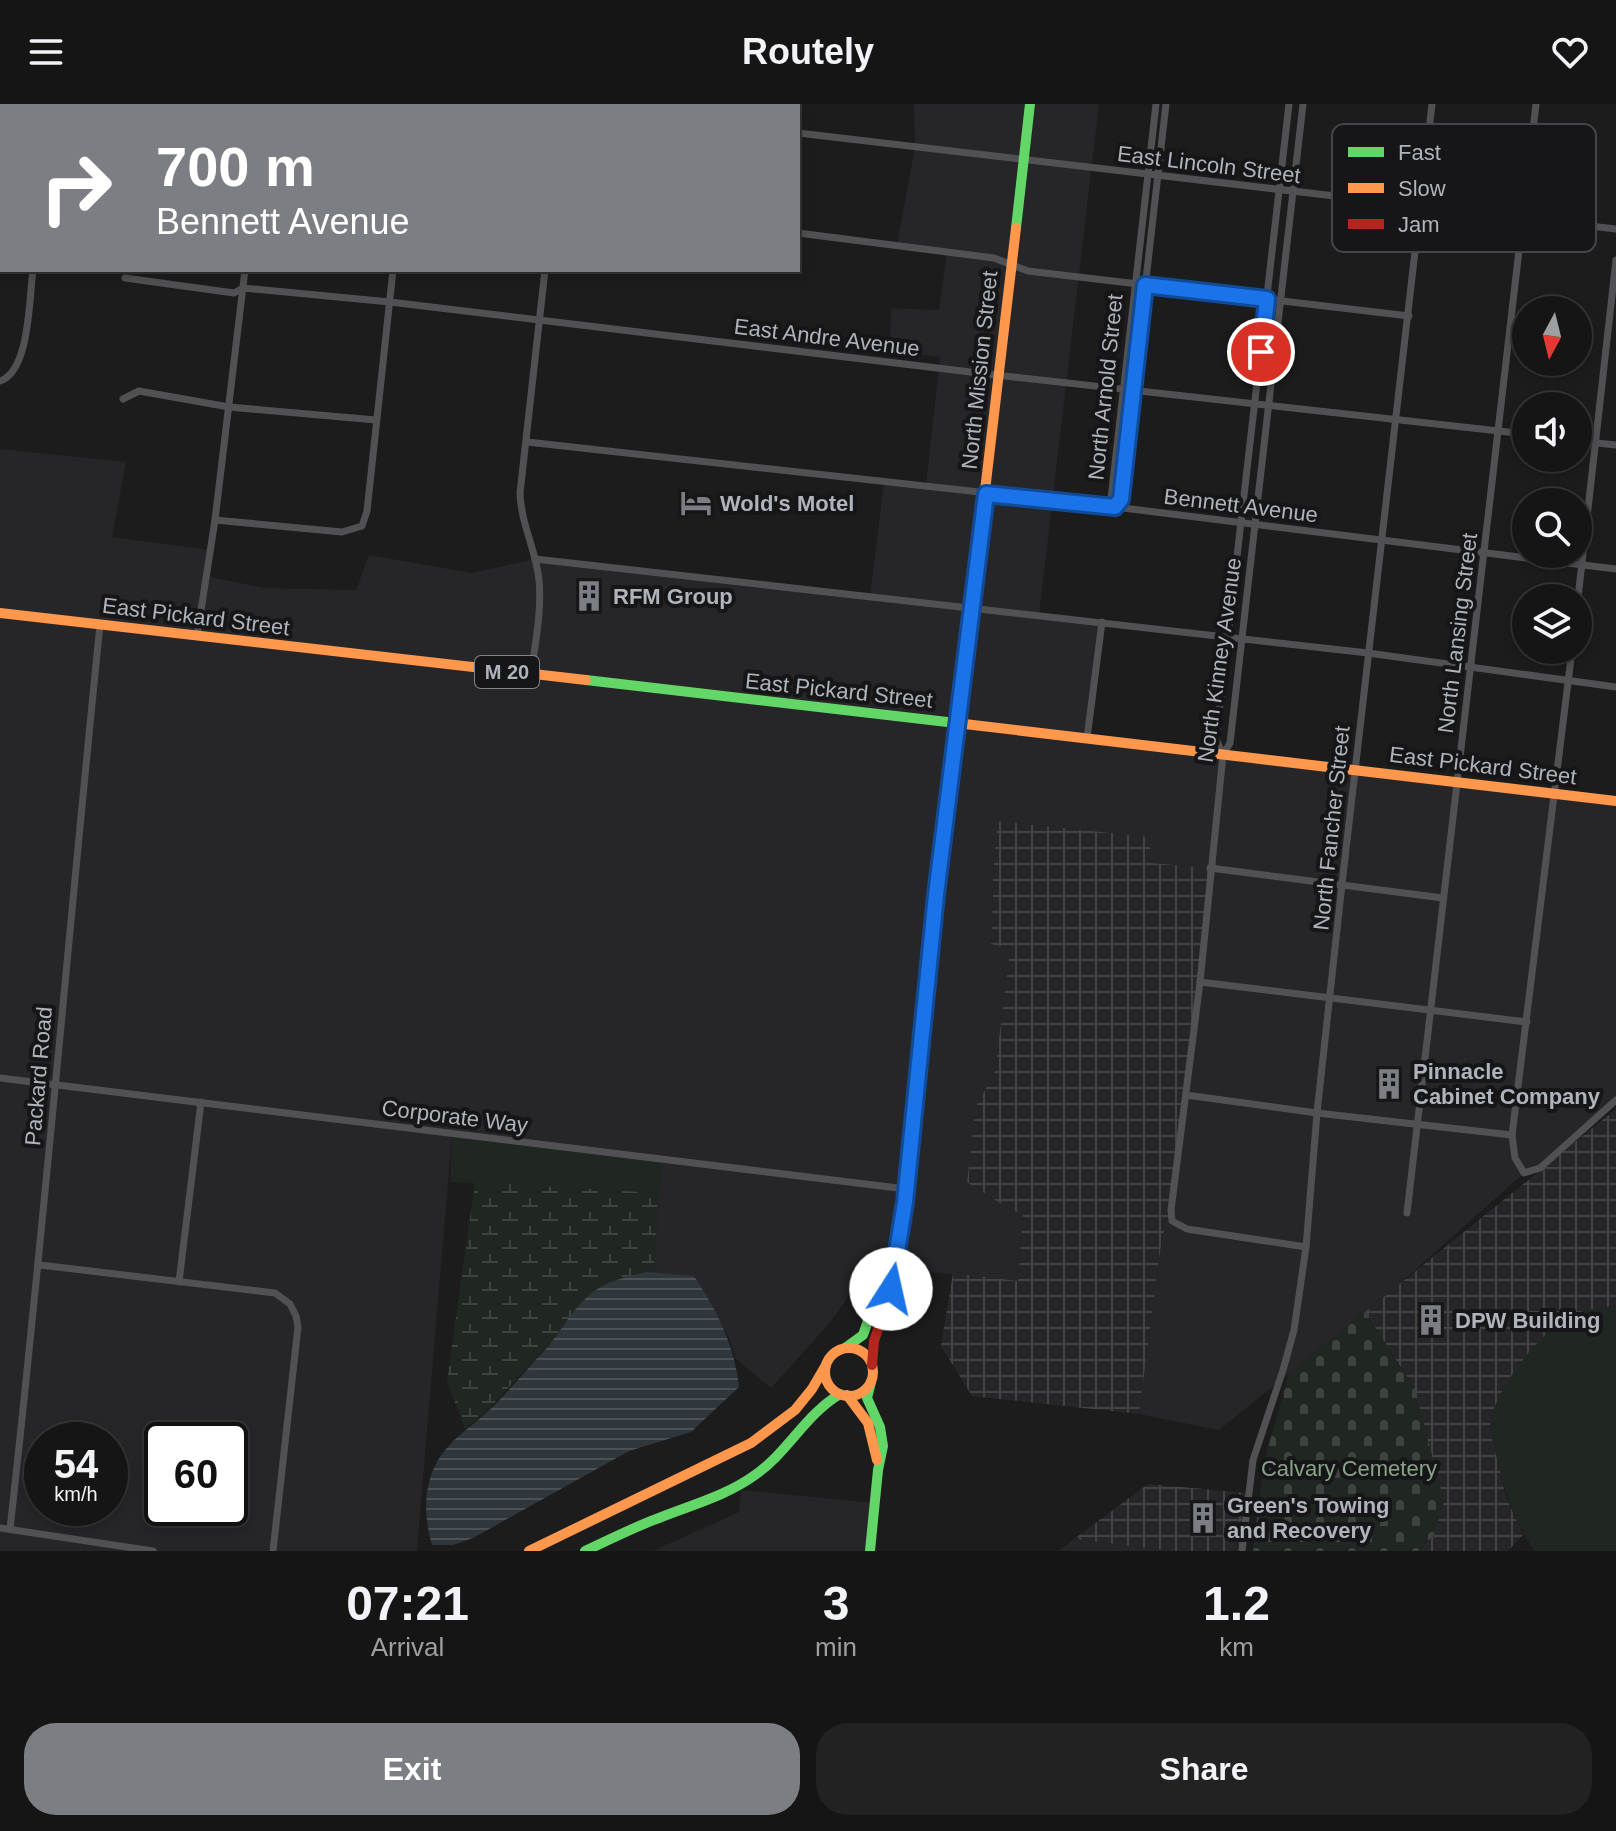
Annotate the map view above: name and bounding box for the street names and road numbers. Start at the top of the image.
street label: East Lincoln Street [1116,141,1302,188]
street label: North Mission Street [957,270,1002,470]
street label: North Arnold Street [1083,293,1128,481]
street label: East Andre Avenue [733,314,921,361]
street label: Bennett Avenue [1163,484,1319,527]
street label: North Lansing Street [1433,531,1482,735]
street label: North Kinney Avenue [1193,556,1246,764]
street label: East Pickard Street [101,593,291,640]
road number: M 20 [475,656,539,688]
street label: East Pickard Street [744,668,934,713]
street label: North Fancher Street [1308,725,1355,932]
street label: East Pickard Street [1388,742,1578,789]
street label: Packard Road [20,1006,57,1147]
street label: Corporate Way [380,1095,529,1138]

